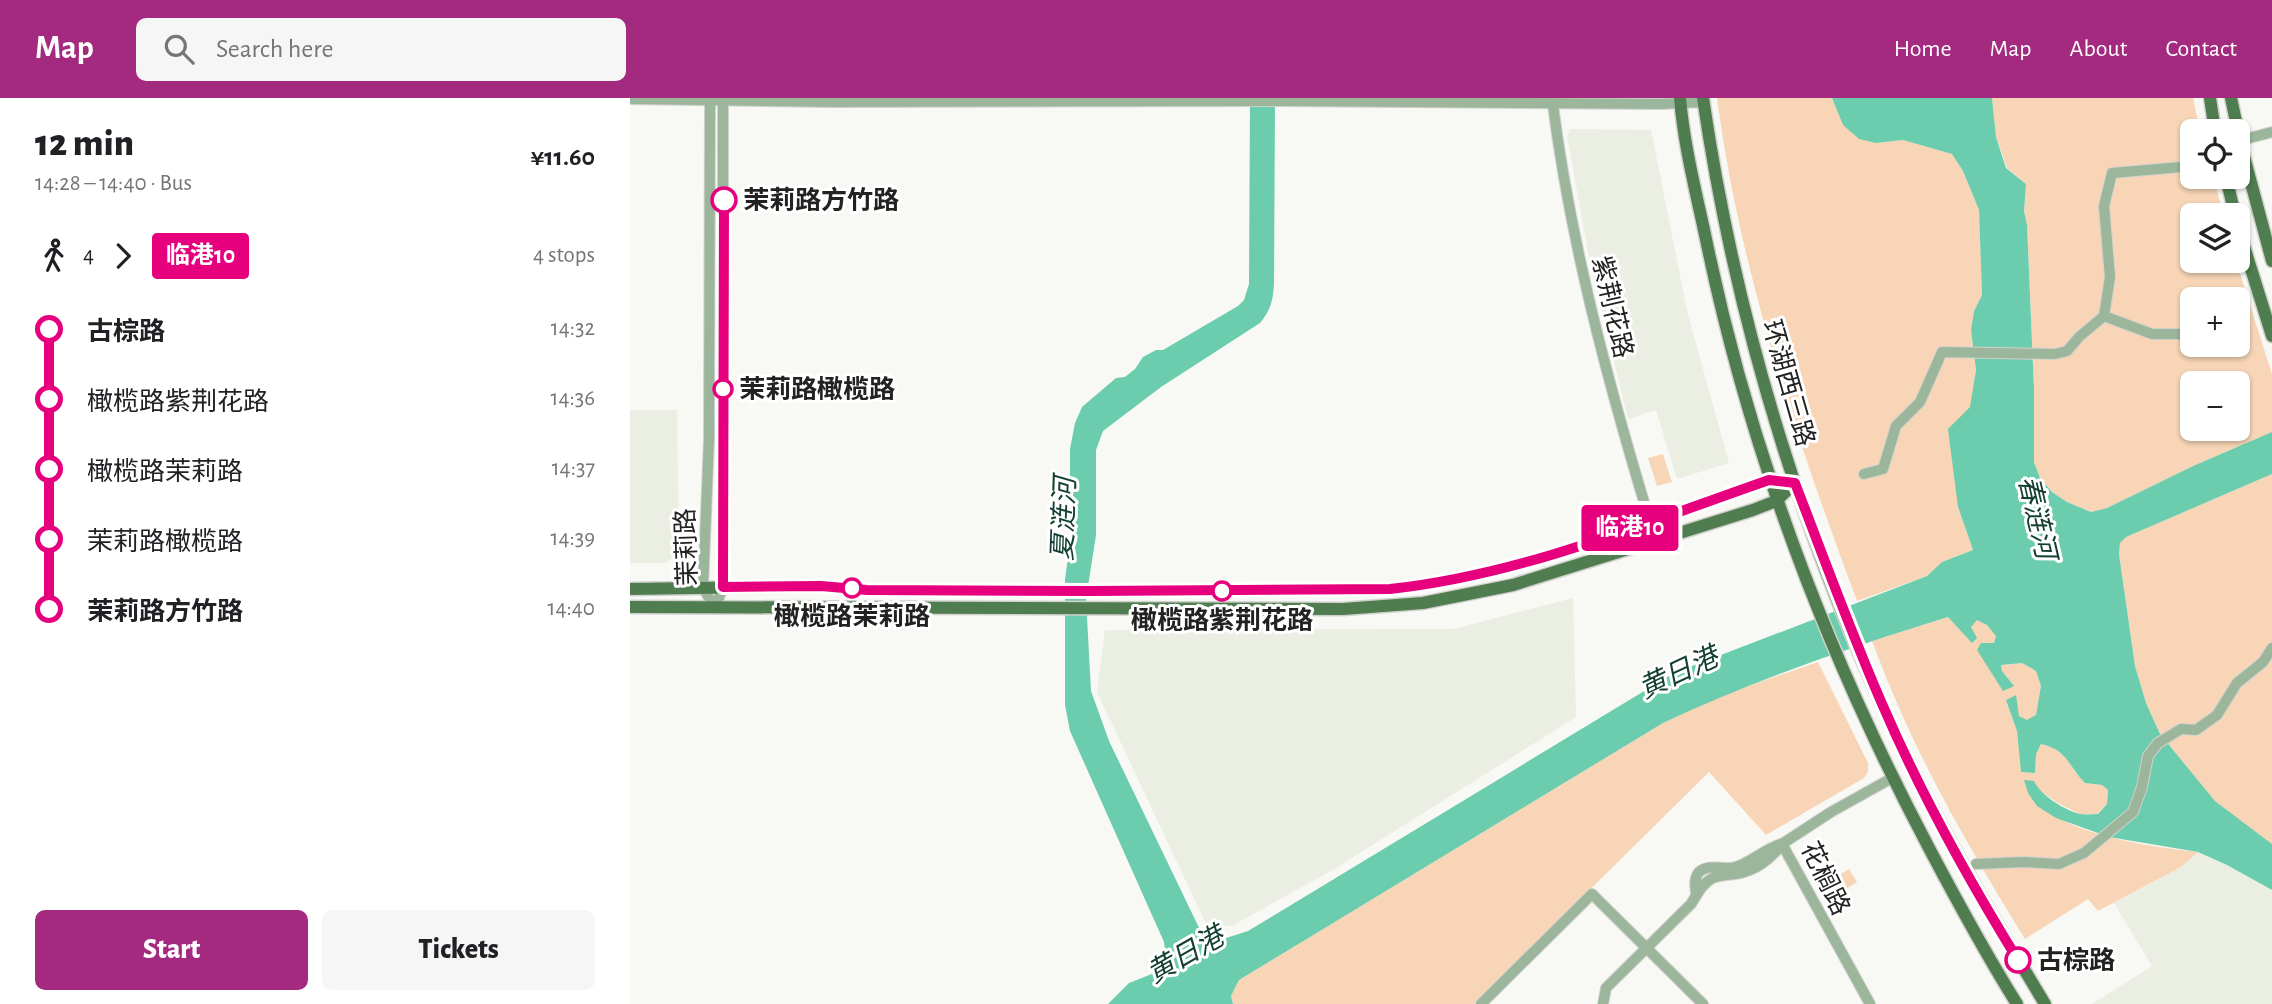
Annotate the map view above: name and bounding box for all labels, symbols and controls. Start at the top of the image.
search box [136,18,626,81]
icon: search [160,30,198,68]
text: Map [35,32,94,65]
text: Search here [216,36,334,62]
text: Home [1894,37,1952,61]
text: Map [1990,37,2032,61]
text: About [2070,37,2127,61]
text: Contact [2165,37,2237,61]
map controls [2180,119,2250,441]
button: locate [2180,119,2250,189]
text: 12 min [35,125,134,163]
text: ¥11.60 [531,144,595,170]
text: 14:28 – 14:40 · Bus [35,172,192,195]
place label: 茉莉路方竹路 [743,186,899,214]
marker: 茉莉路方竹路 [711,187,737,213]
button: layers [2180,203,2250,273]
icon: walk [35,237,73,275]
icon: forward [104,237,142,275]
text: 4 [83,244,94,267]
text: 临港10 [166,244,235,268]
text: 4 stops [533,244,595,267]
street label: 紫荆花路 [1588,253,1637,361]
button: + [2180,287,2250,357]
text: 14:32 [551,317,595,340]
street label: 环湖西三路 [1758,317,1819,449]
text: 古棕路 [87,319,165,345]
button: − [2180,371,2250,441]
place label: 茉莉路橄榄路 [739,375,895,403]
marker: 茉莉路橄榄路 [713,379,733,399]
text: 14:36 [550,387,595,410]
text: 橄榄路紫荆花路 [87,389,269,415]
text: 14:37 [552,457,595,480]
text: 橄榄路茉莉路 [87,459,243,485]
water label: 夏涟河 [1048,472,1081,562]
water label: 春涟河 [2013,473,2062,566]
line badge: 临港10 [1581,505,1679,551]
street label: 茉莉路 [671,508,701,586]
text: 临港10 [1595,516,1665,540]
text: 14:39 [550,527,595,550]
text: 茉莉路橄榄路 [87,529,243,555]
marker: 橄榄路茉莉路 [842,578,862,598]
marker: 橄榄路紫荆花路 [1212,581,1232,601]
text: 14:40 [548,597,595,620]
text: 茉莉路方竹路 [87,599,243,625]
place label: 橄榄路茉莉路 [774,602,930,630]
place label: 橄榄路紫荆花路 [1131,606,1313,634]
water label: 黄日港 [1634,640,1726,704]
street label: 花榈路 [1796,837,1855,919]
button: Start [35,910,308,990]
button: Tickets [322,910,595,990]
water label: 黄日港 [1142,919,1233,989]
place label: 古棕路 [2037,946,2115,974]
marker: 古棕路 [2005,947,2031,973]

